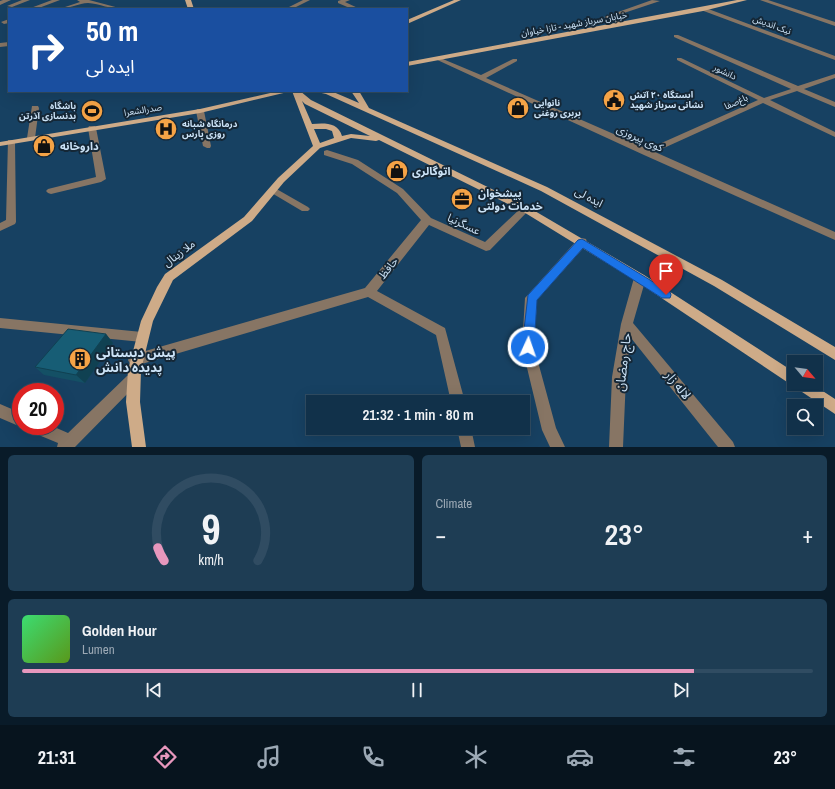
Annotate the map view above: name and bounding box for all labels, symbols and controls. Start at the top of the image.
street label: خیابان سرباز شهید - تازا خیاوان [520,9,628,39]
text: 50 m [86,12,138,50]
street label: نیک اندیش [751,13,793,38]
icon: right [20,24,72,76]
text: ایده لى [86,54,135,79]
street label: دانشور [711,61,738,83]
public building icon: ایستگاه ۲۰ آتش نشانی سرباز شهید [601,87,627,113]
place label: ایستگاه ۲۰ آتش نشانی سرباز شهید [630,89,703,111]
street label: باغ‌صفا [722,91,750,113]
shop icon: نانوایی بربری روغنی [505,95,531,121]
place label: نانوایی بربری روغنی [534,97,581,119]
sports icon: باشگاه بدنسازی آذرتن [79,98,105,124]
place label: باشگاه بدنسازی آذرتن [19,100,76,122]
street label: صدرالشعرا [123,101,163,119]
hospital icon: درمانگاه شبانه روزی پارس [153,116,179,142]
place label: درمانگاه شبانه روزی پارس [182,118,238,141]
street label: کوی پیروزی [614,122,666,156]
shop icon: داروخانه [31,133,57,159]
place label: داروخانه [60,139,99,153]
shop icon: اتوگالری [384,158,410,184]
place label: اتوگالری [412,164,450,178]
street label: ایده لى [573,184,605,210]
office icon: پیشخوان خدمات دولتی [449,186,475,212]
place label: پیشخوان خدمات دولتی [478,186,543,213]
street label: عسگرنیا [445,210,483,238]
street label: ملا زینال [160,236,198,270]
street label: حافظ [375,254,401,282]
pin [649,254,683,295]
icon: arrive [655,260,677,282]
position arrow [507,326,549,368]
street label: حاج رمضان [611,331,637,392]
place label: پیش دبستانی پدیده دانش [96,344,176,376]
building icon: پیش دبستانی پدیده دانش [67,346,93,372]
north arrow [787,355,823,391]
map controls [787,355,823,435]
street label: لاله زار [661,366,695,403]
speed limit sign: 20 [12,383,64,435]
button: search [787,399,823,435]
text: 21:32 · 1 min · 80 m [362,404,474,425]
text: Climate [436,495,472,512]
text: 9 [201,501,220,557]
text: 23° [605,514,644,554]
text: − [436,520,446,550]
text: + [802,520,813,550]
text: km/h [198,550,223,569]
text: Golden Hour [82,620,157,641]
text: Lumen [82,641,115,658]
icon: previous [143,679,165,701]
icon: pause [406,679,428,701]
icon: next [670,679,692,701]
icon: directions [151,743,179,771]
icon: music [255,743,283,771]
icon: phone [359,743,387,771]
icon: climate [462,743,490,771]
icon: car [566,743,594,771]
icon: filters [670,743,698,771]
text: 21:31 [38,745,76,770]
text: 23° [774,745,797,770]

